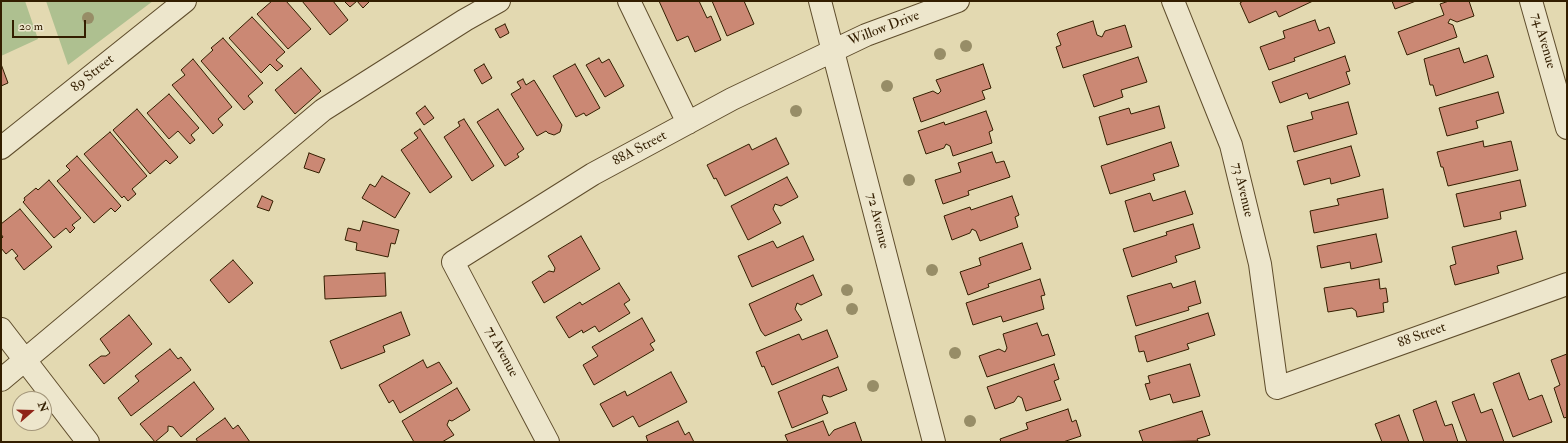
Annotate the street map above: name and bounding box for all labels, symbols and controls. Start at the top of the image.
street label: Willow Drive [846,8,922,50]
street label: 74 Avenue [1527,11,1559,71]
scale bar [14,12,88,38]
text: 20 m [19,19,43,34]
street label: 89 Street [68,52,118,96]
street label: 88A Street [610,128,670,170]
street label: 73 Avenue [1228,161,1256,219]
street label: 72 Avenue [862,191,892,251]
street label: 88 Street [1396,320,1448,352]
street label: 71 Avenue [481,324,521,380]
north arrow [12,391,52,431]
text: N [35,400,51,414]

